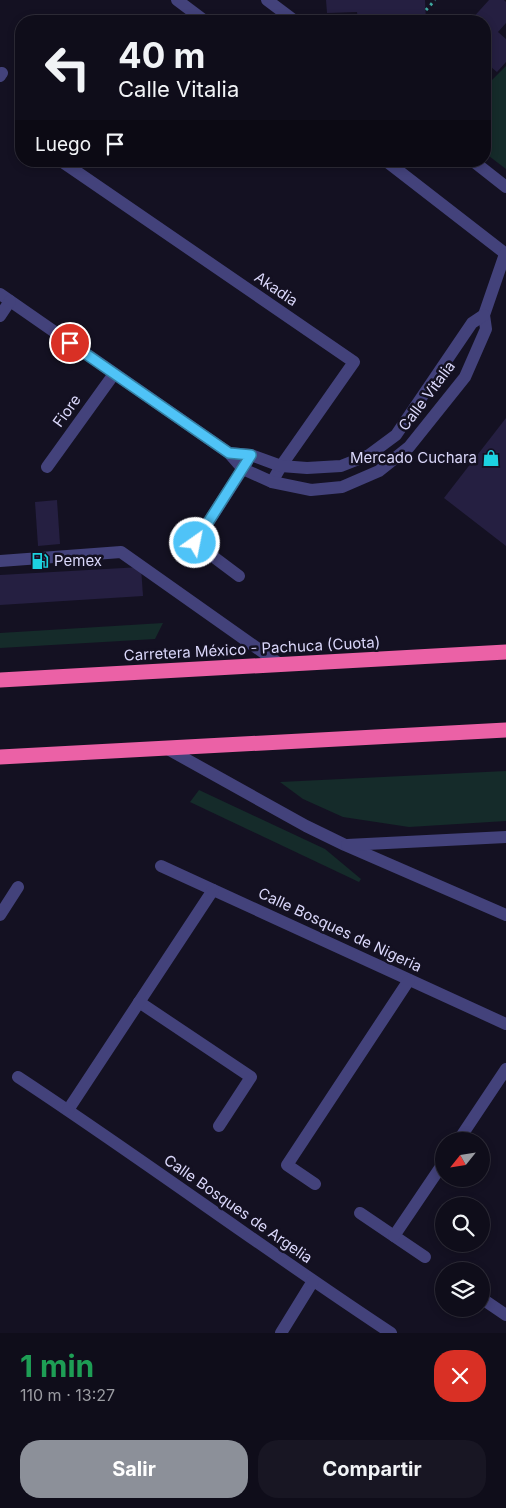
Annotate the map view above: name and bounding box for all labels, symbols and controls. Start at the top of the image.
text: 40 m [118,34,206,76]
icon: left [35,35,100,100]
text: Calle Vitalia [118,76,239,102]
icon: arrive [101,130,129,158]
text: Luego [35,133,91,156]
street label: Akadia [251,267,302,310]
pin [49,322,91,364]
icon: arrive [56,329,84,357]
street label: Calle Vitalia [394,357,459,434]
street label: Fiore [48,391,85,431]
place label: Mercado Cuchara [350,448,477,467]
shop icon: Mercado Cuchara [481,448,501,468]
position arrow [168,516,220,568]
fuel station icon: Pemex [30,551,50,571]
place label: Pemex [54,551,102,570]
street label: Carretera México - Pachuca (Cuota) [123,632,381,665]
street label: Calle Bosques de Nigeria [255,883,425,976]
north arrow [435,1132,490,1188]
map controls [435,1132,490,1317]
street label: Calle Bosques de Argelia [160,1150,316,1267]
button: search [435,1197,490,1252]
button: layers [435,1262,490,1317]
text: 1 min [20,1348,94,1384]
button: close [434,1350,486,1402]
text: 110 m · 13:27 [20,1385,115,1405]
button: Salir [20,1440,248,1498]
button: Compartir [258,1440,486,1498]

